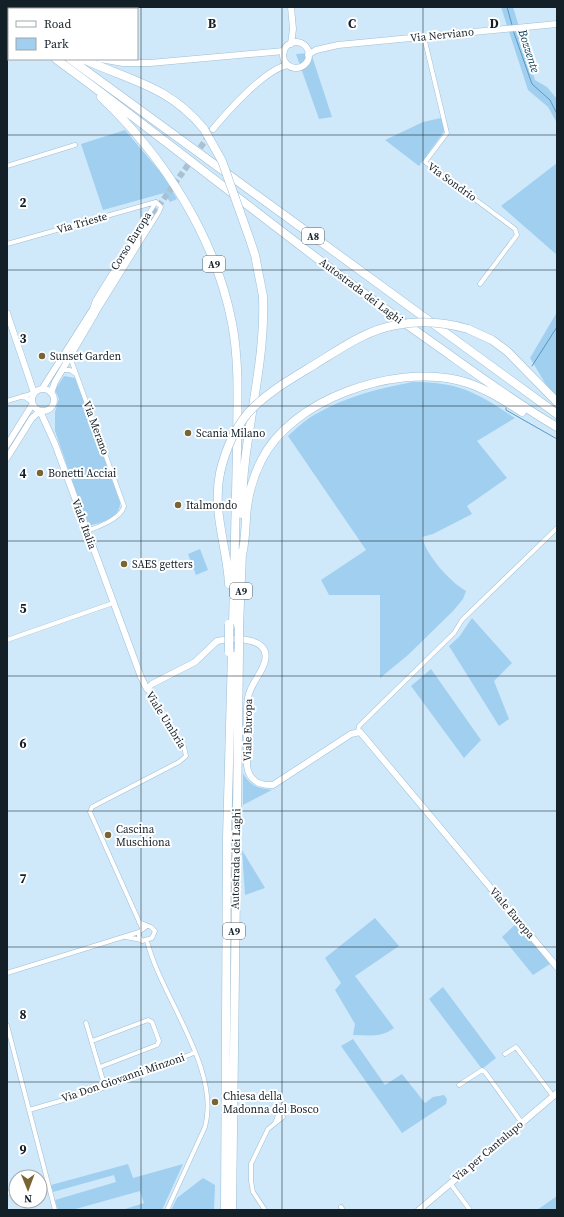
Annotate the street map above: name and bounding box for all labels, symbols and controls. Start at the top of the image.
legend [8,8,138,60]
text: B [208,15,217,32]
text: C [348,15,356,32]
text: D [489,15,499,32]
text: Road [44,16,71,32]
street label: Via Nerviano [409,24,475,46]
water label: Bozzente [514,26,544,75]
text: Park [44,36,69,52]
street label: Via Sondrio [425,159,479,205]
text: 2 [19,194,27,211]
street label: Via Trieste [55,209,109,237]
street label: Corso Europa [107,209,155,273]
road number: A8 [302,228,324,244]
street label: Autostrada dei Laghi [316,255,406,327]
road number: A9 [203,256,225,272]
text: 3 [19,330,27,347]
place label: Sunset Garden [50,349,122,364]
marker: Sunset Garden [37,351,47,361]
street label: Via Merano [79,399,113,457]
place label: Scania Milano [196,426,265,441]
marker: Scania Milano [183,428,193,438]
text: 4 [19,465,27,482]
place label: Bonetti Acciai [48,466,116,481]
marker: Bonetti Acciai [35,468,45,478]
street label: Viale Italia [68,497,100,552]
place label: Italmondo [186,498,237,513]
marker: Italmondo [173,500,183,510]
place label: SAES getters [132,557,193,572]
marker: SAES getters [119,559,129,569]
road number: A9 [230,583,252,599]
text: 5 [19,600,27,617]
street label: Viale Umbria [142,689,190,752]
street label: Viale Europa [240,698,256,762]
text: 6 [19,735,27,752]
street label: Autostrada dei Laghi [228,808,244,910]
place label: Cascina Muschiona [116,822,171,850]
marker: Cascina Muschiona [103,830,113,840]
text: 7 [19,870,27,887]
street label: Viale Europa [486,884,538,942]
road number: A9 [223,923,245,939]
text: 8 [19,1006,27,1023]
street label: Via Don Giovanni Minzoni [59,1050,187,1106]
place label: Chiesa della Madonna del Bosco [223,1089,319,1117]
marker: Chiesa della Madonna del Bosco [210,1097,220,1107]
street label: Via per Cantalupo [449,1117,527,1185]
text: 9 [19,1141,27,1158]
north arrow [8,1169,48,1209]
text: N [24,1191,32,1206]

